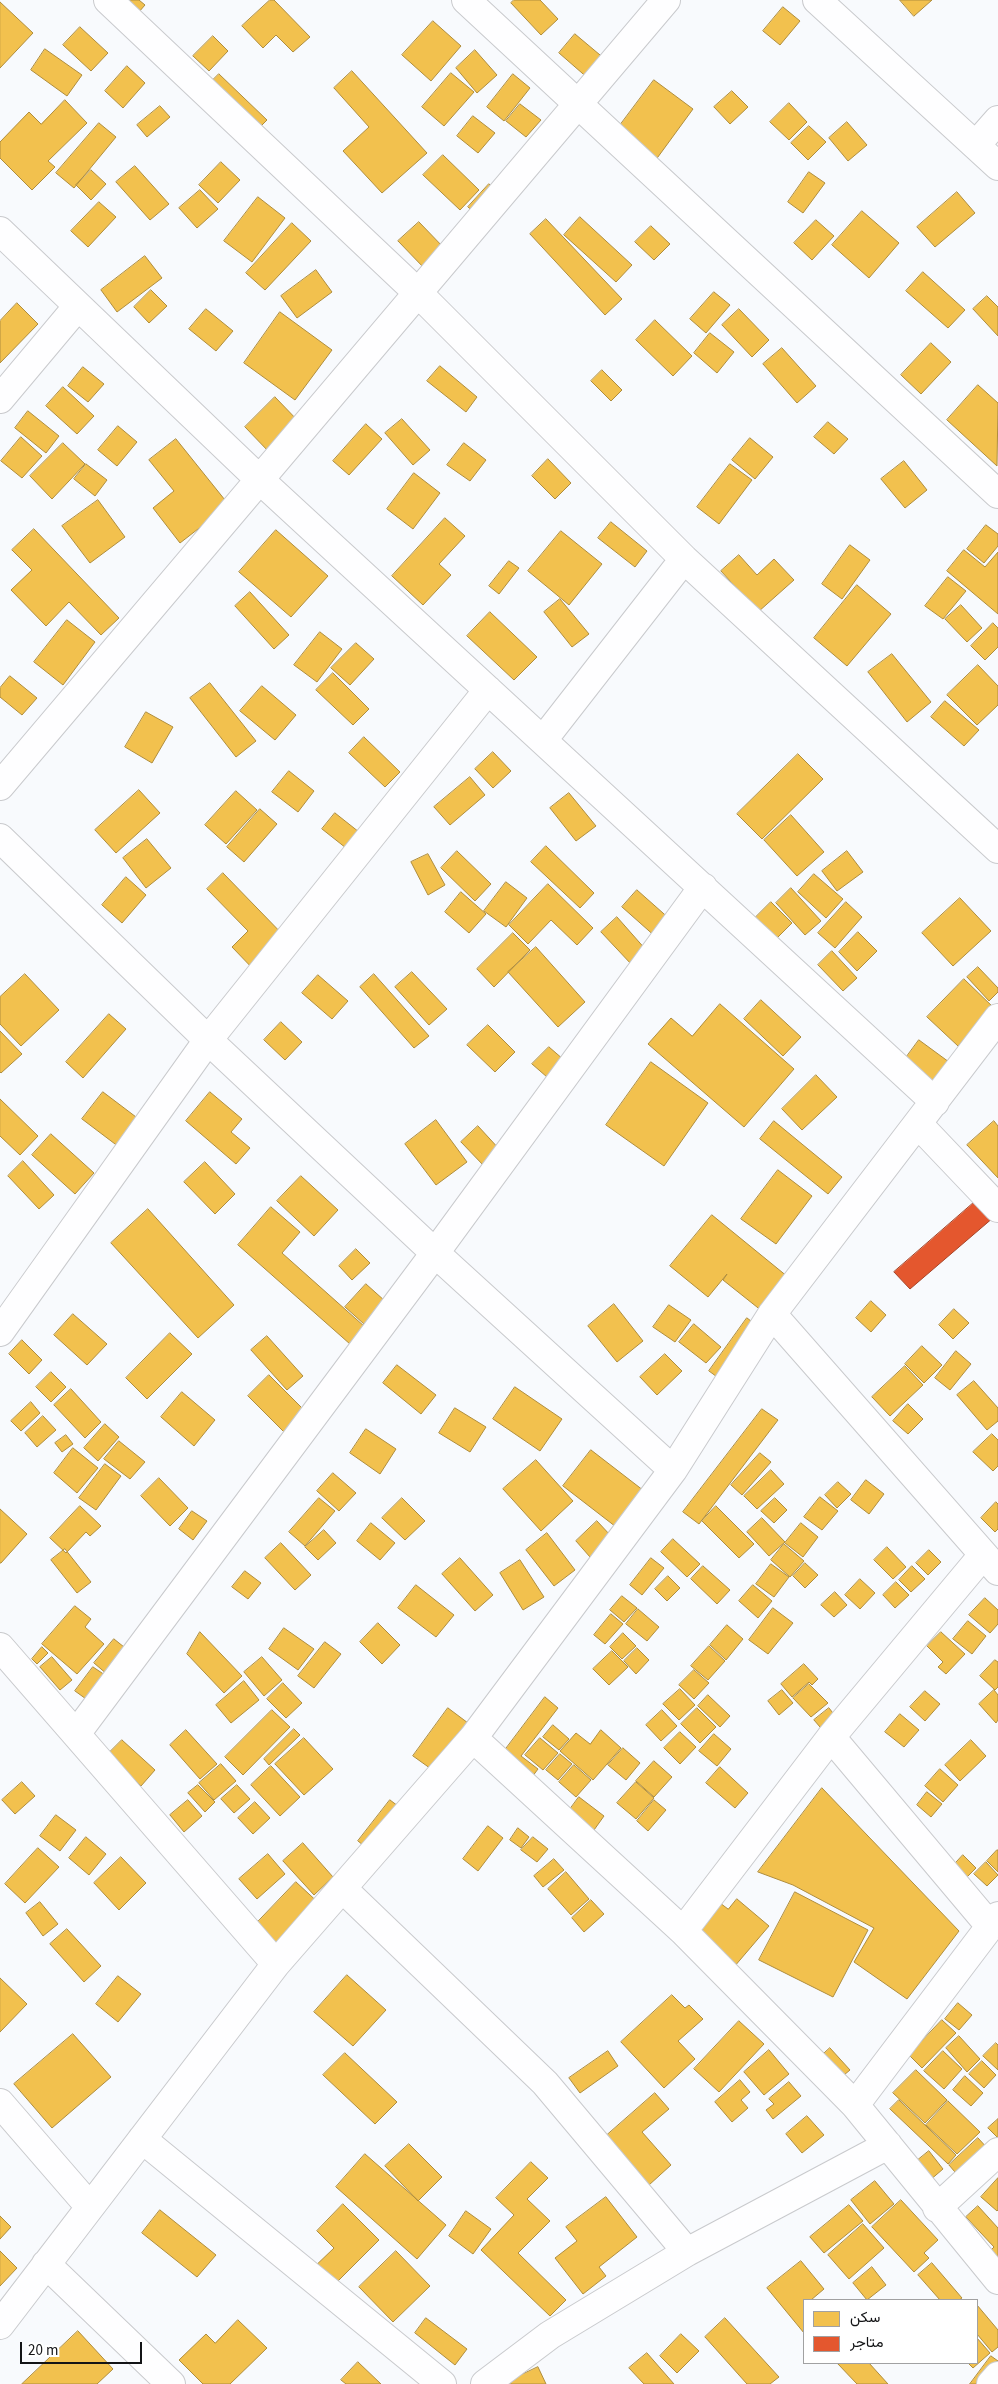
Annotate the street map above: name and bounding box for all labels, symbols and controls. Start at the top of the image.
legend [803,2299,978,2364]
text: سكن [850,2307,880,2328]
scale bar [22,2332,145,2364]
text: متاجر [850,2332,884,2353]
text: 20 m [28,2340,58,2361]

